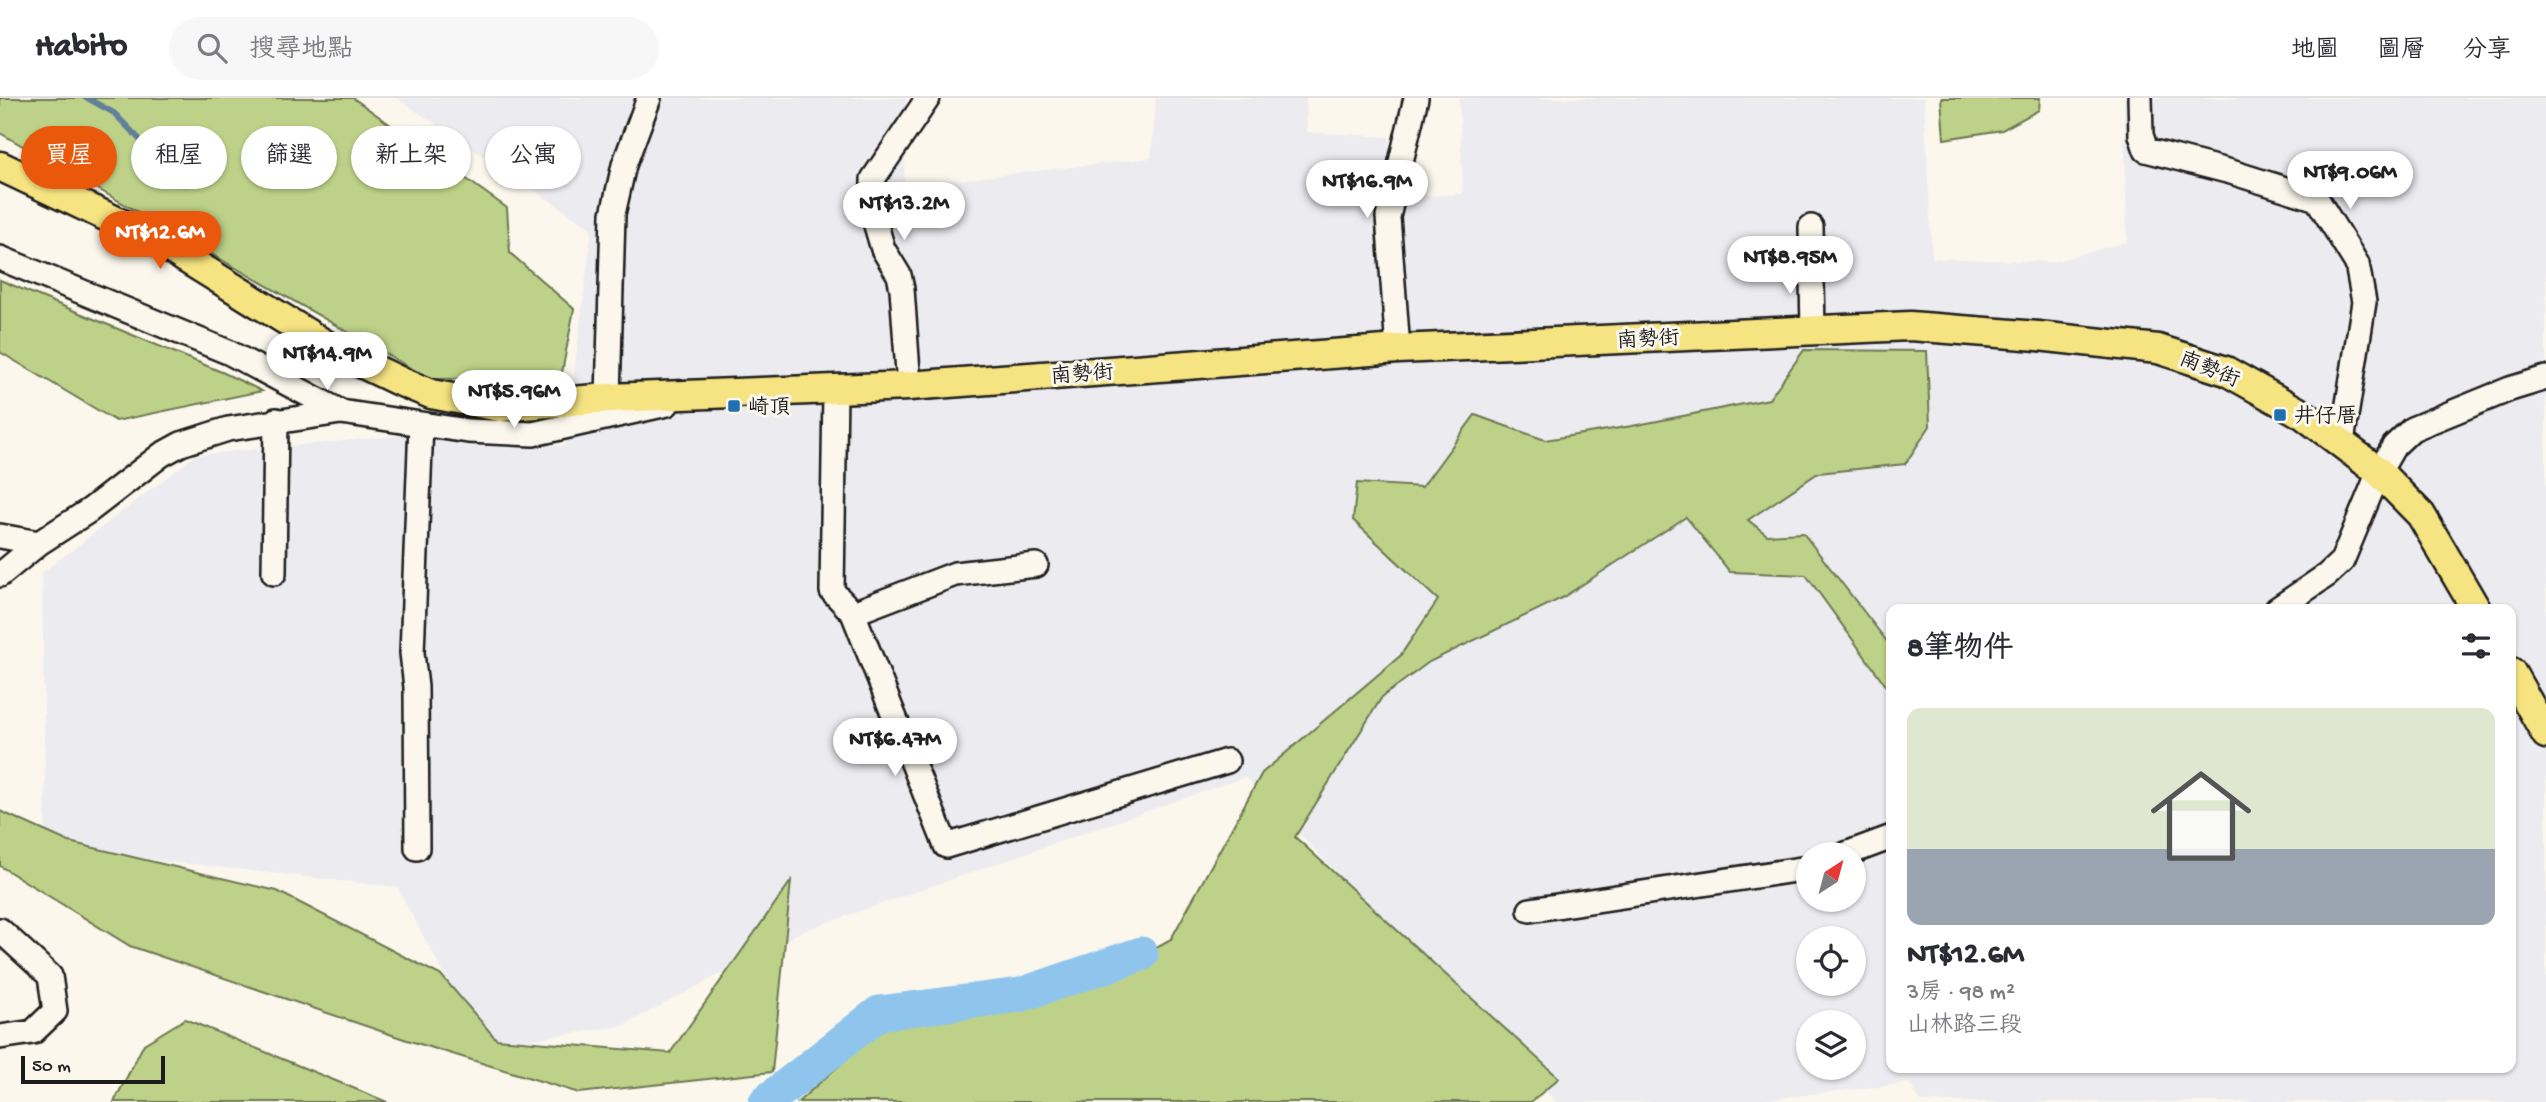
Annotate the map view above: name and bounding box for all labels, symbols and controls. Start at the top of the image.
search box [169,17,659,80]
text: Habito [35,29,127,67]
icon: search [193,29,231,67]
text: 搜尋地點 [249,36,353,67]
text: 地圖 [2291,37,2339,66]
text: 圖層 [2377,37,2425,66]
text: 分享 [2463,37,2511,66]
chip: 買屋 [21,126,117,189]
chip: 租屋 [131,126,227,189]
chip: 篩選 [241,126,337,189]
chip: 新上架 [351,126,471,189]
chip: 公寓 [485,126,581,189]
pin: NT$9.06M [2278,152,2422,211]
pin: NT$16.9M [1295,160,1439,220]
text: NT$9.06M [2303,160,2397,187]
text: NT$16.9M [1322,169,1412,196]
pin: NT$13.2M [832,183,976,242]
text: NT$13.2M [859,191,949,218]
pin: NT$12.6M [88,212,232,271]
text: NT$12.6M [115,220,205,247]
pin: NT$8.95M [1718,236,1862,296]
text: NT$8.95M [1743,245,1837,272]
street label: 南勢街 [1616,325,1680,356]
pin: NT$14.9M [255,332,399,392]
text: NT$14.9M [282,341,372,368]
street label: 南勢街 [2175,346,2243,395]
street label: 南勢街 [1050,360,1115,391]
pin: NT$5.96M [442,370,586,430]
text: NT$5.96M [468,379,560,406]
place label: 崎頂 [748,395,790,422]
marker: 崎頂 [726,398,742,414]
place label: 井仔厝 [2294,404,2357,431]
marker: 井仔厝 [2272,407,2288,423]
icon: filters [2457,627,2495,665]
text: 8筆物件 [1907,633,2013,668]
pin: NT$6.47M [823,718,967,778]
text: NT$6.47M [849,727,941,754]
icon: home [2138,753,2264,879]
north arrow [1796,842,1866,912]
map controls [1796,842,1866,1080]
button: locate [1796,926,1866,996]
text: NT$12.6M [1907,939,2024,974]
text: 3房 · 98 m² [1907,980,2015,1007]
button: layers [1796,1010,1866,1080]
text: 山林路三段 [1907,1013,2022,1040]
scale bar [21,1053,164,1085]
text: 50 m [32,1056,71,1079]

